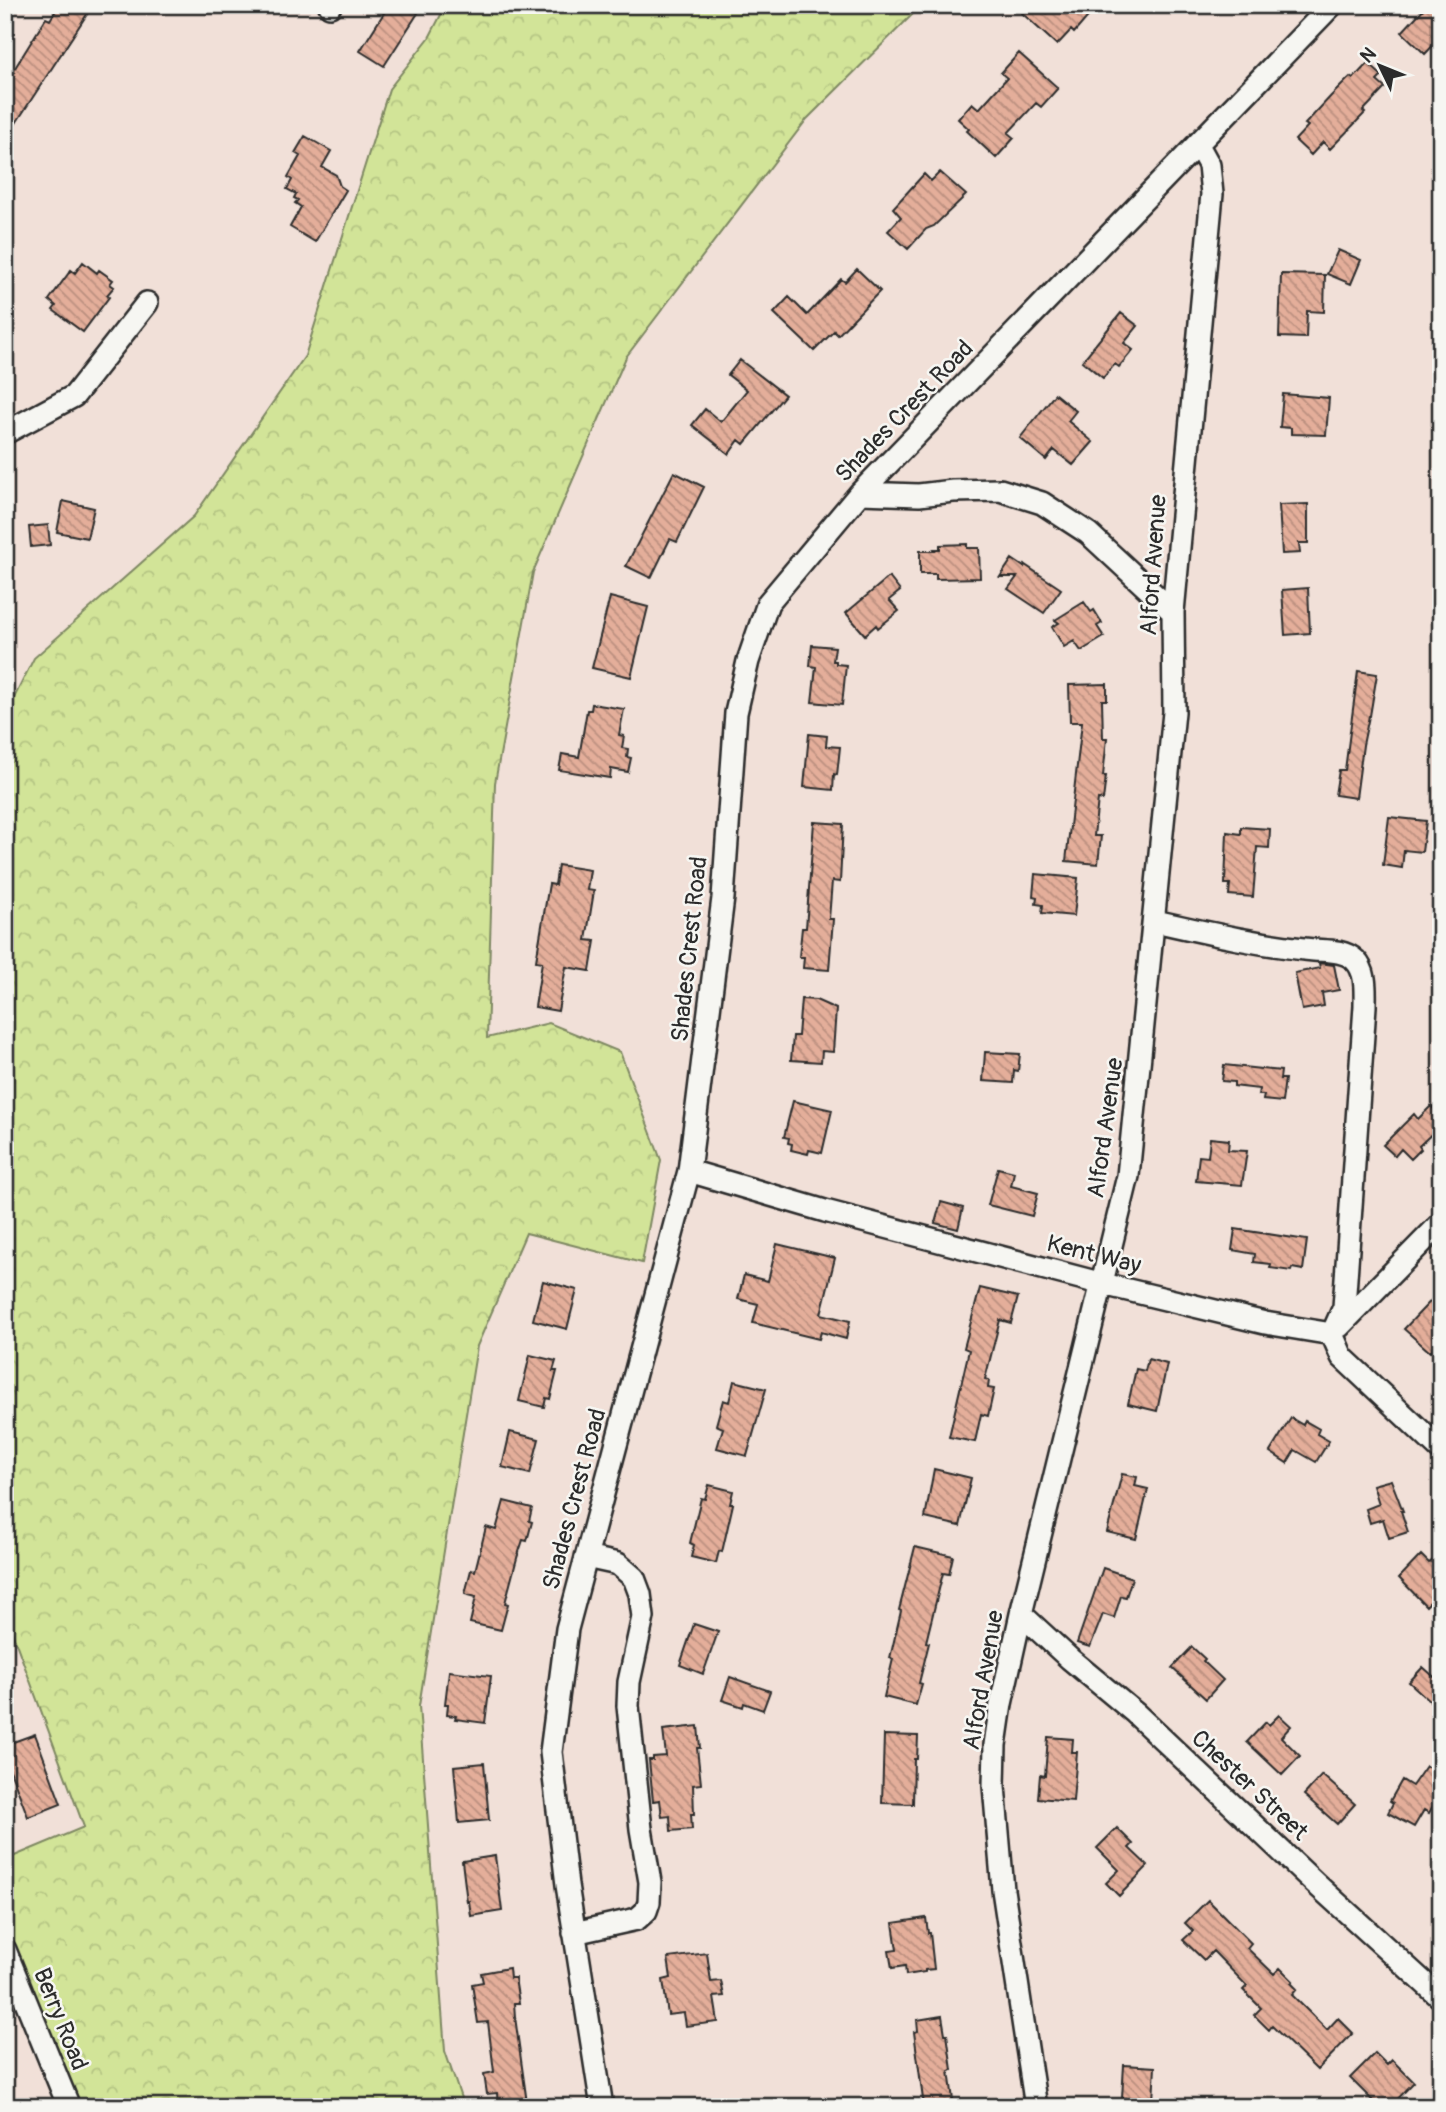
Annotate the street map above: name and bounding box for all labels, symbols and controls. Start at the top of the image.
north arrow [1344,32,1414,102]
text: N [1355,42,1382,68]
street label: Shades Crest Road [829,334,979,488]
street label: Alford Avenue [1134,493,1173,637]
street label: Shades Crest Road [665,855,714,1043]
street label: Alford Avenue [1081,1056,1130,1200]
street label: Kent Way [1044,1229,1144,1280]
street label: Shades Crest Road [536,1405,613,1593]
street label: Alford Avenue [957,1608,1010,1752]
street label: Chester Street [1185,1724,1314,1847]
street label: Berry Road [27,1964,94,2075]

